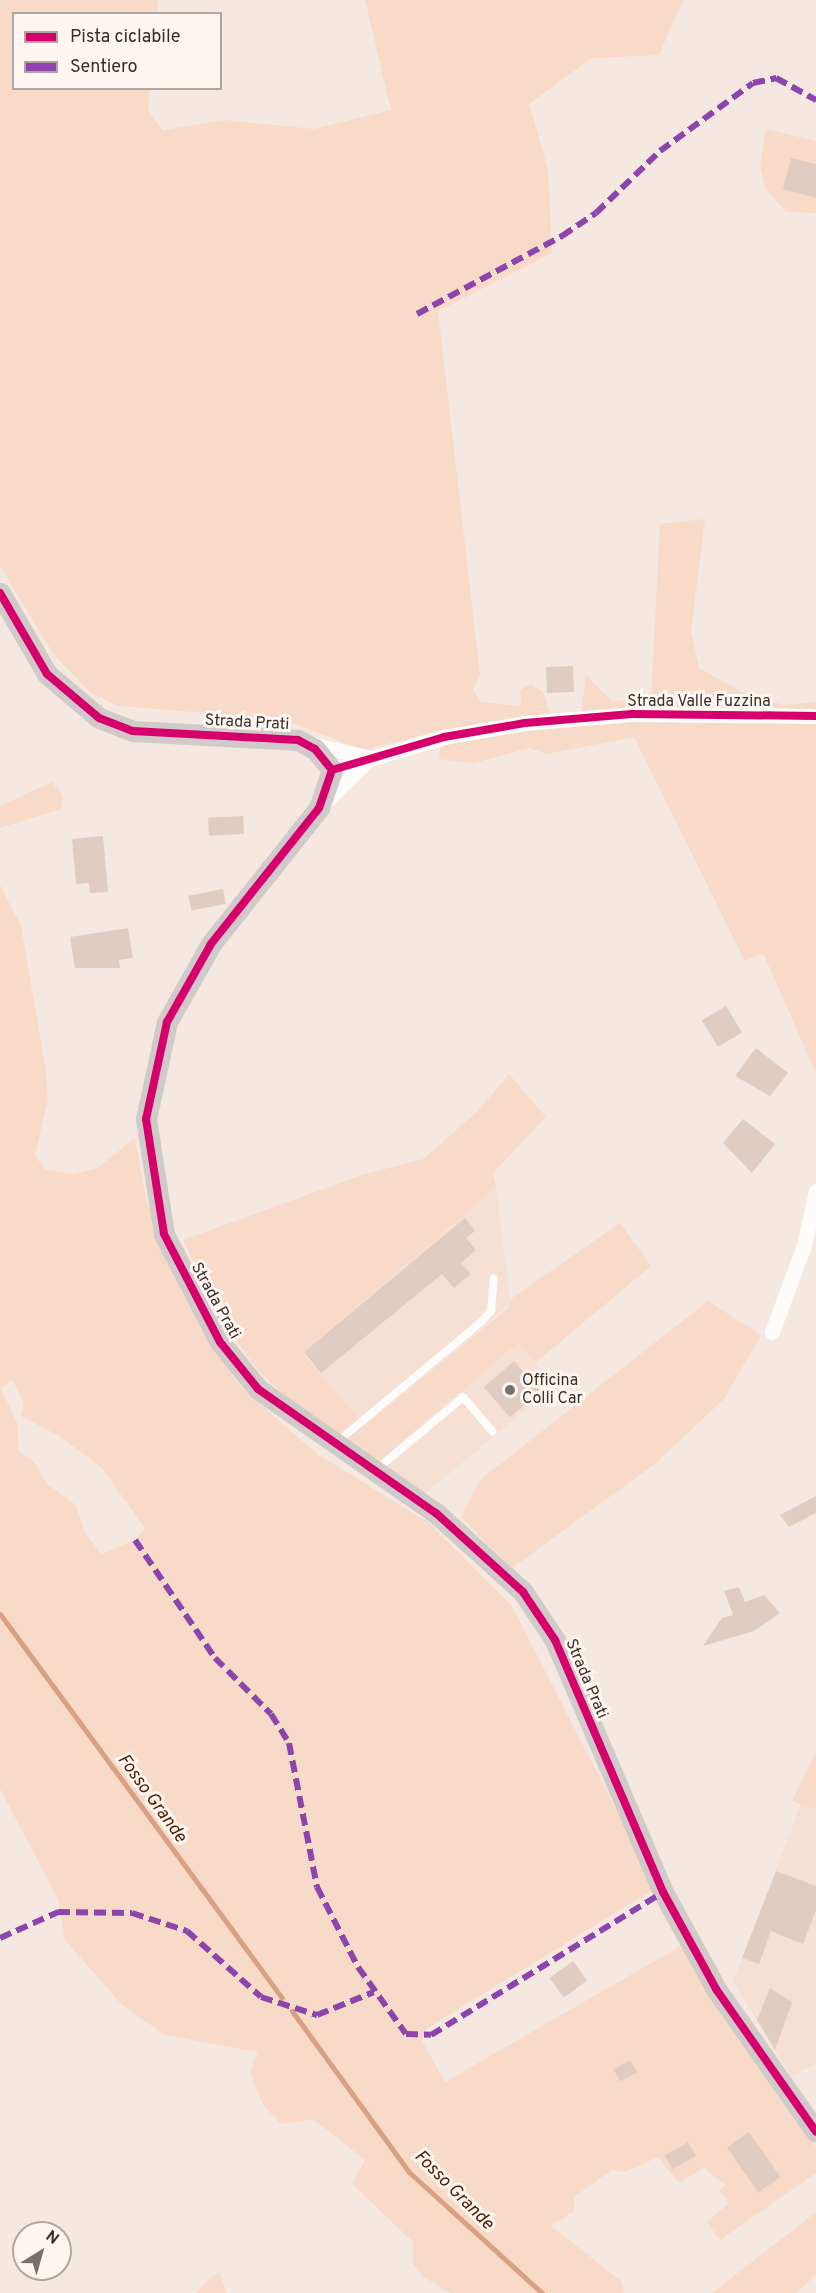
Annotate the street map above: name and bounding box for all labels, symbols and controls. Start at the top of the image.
legend [12,12,222,90]
text: Pista ciclabile [70,26,180,49]
text: Sentiero [70,56,138,79]
street label: Strada Valle Fuzzina [627,692,771,712]
street label: Strada Prati [204,711,290,735]
street label: Strada Prati [186,1259,244,1343]
place label: Officina Colli Car [522,1371,583,1409]
marker: Officina Colli Car [503,1383,517,1397]
street label: Strada Prati [561,1636,611,1722]
water label: Fosso Grande [112,1751,190,1847]
water label: Fosso Grande [409,2147,497,2235]
north arrow [12,2221,72,2281]
text: N [41,2227,62,2250]

